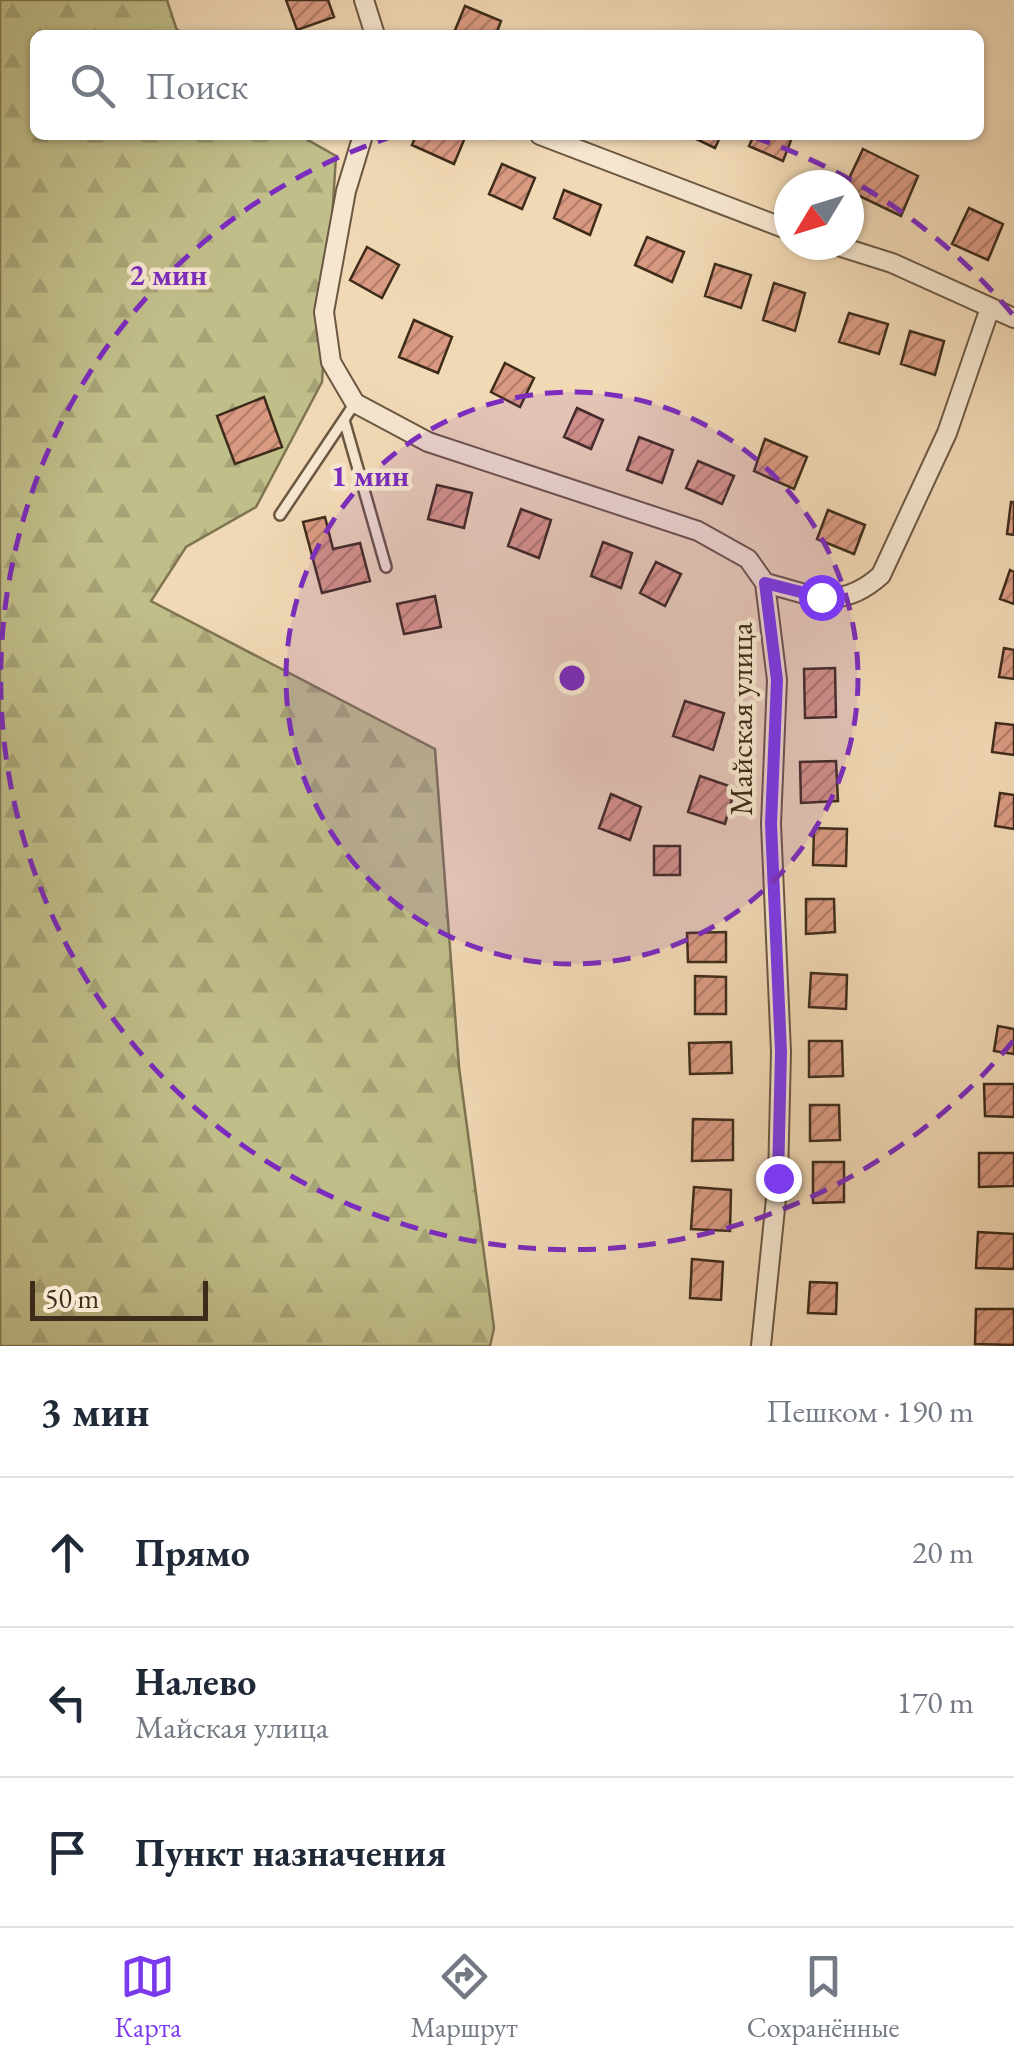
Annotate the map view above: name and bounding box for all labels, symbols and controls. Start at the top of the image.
search box [30,30,984,140]
icon: search [65,58,120,113]
text: Поиск [145,61,248,110]
north arrow [774,170,864,260]
text: 2 мин [129,255,207,294]
text: 1 мин [331,456,409,495]
route start [799,575,845,621]
street label: Майская улица [720,622,762,816]
centre of rings [554,660,590,696]
route end [756,1156,802,1202]
scale bar [30,1276,208,1320]
text: 50 m [45,1280,99,1316]
text: 3 мин [40,1384,149,1439]
text: Пешком · 190 m [766,1390,974,1432]
icon: ahead [40,1525,95,1580]
text: Прямо [135,1528,250,1577]
text: 20 m [912,1531,974,1573]
text: Налево [135,1657,256,1706]
icon: left [40,1675,95,1730]
text: 170 m [897,1681,974,1723]
text: Майская улица [135,1706,328,1748]
icon: arrive [40,1825,95,1880]
text: Пункт назначения [135,1828,446,1877]
tab: Карта [115,1949,181,2045]
tab: Маршрут [410,1949,518,2045]
tab: Сохранённые [747,1949,899,2045]

